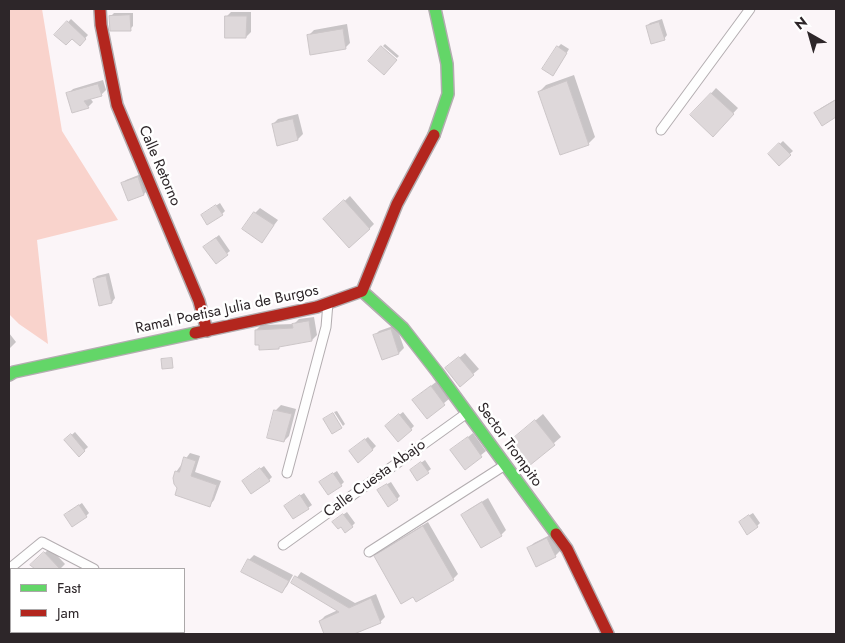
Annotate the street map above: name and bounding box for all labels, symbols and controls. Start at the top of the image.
north arrow [785,10,835,60]
text: N [790,12,811,34]
street label: Calle Retorno [134,123,184,209]
street label: Ramal Poetisa Julia de Burgos [134,282,320,338]
street label: Sector Trompito [473,400,545,490]
street label: Calle Cuesta Abajo [321,436,429,522]
legend [10,568,185,633]
text: Fast [57,577,81,599]
text: Jam [57,602,80,624]

